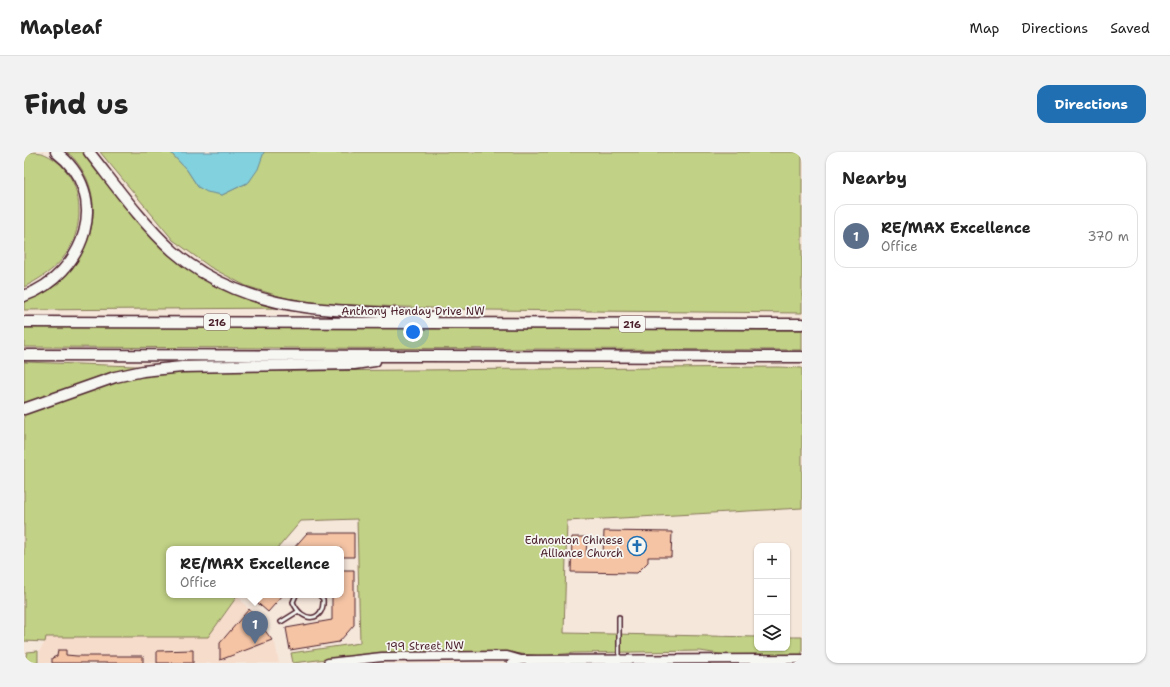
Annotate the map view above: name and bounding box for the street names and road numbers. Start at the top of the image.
street label: Anthony Henday Drive NW [341,304,485,319]
road number: 216 [204,314,230,330]
road number: 216 [619,316,645,332]
street label: 199 Street NW [386,638,465,654]

